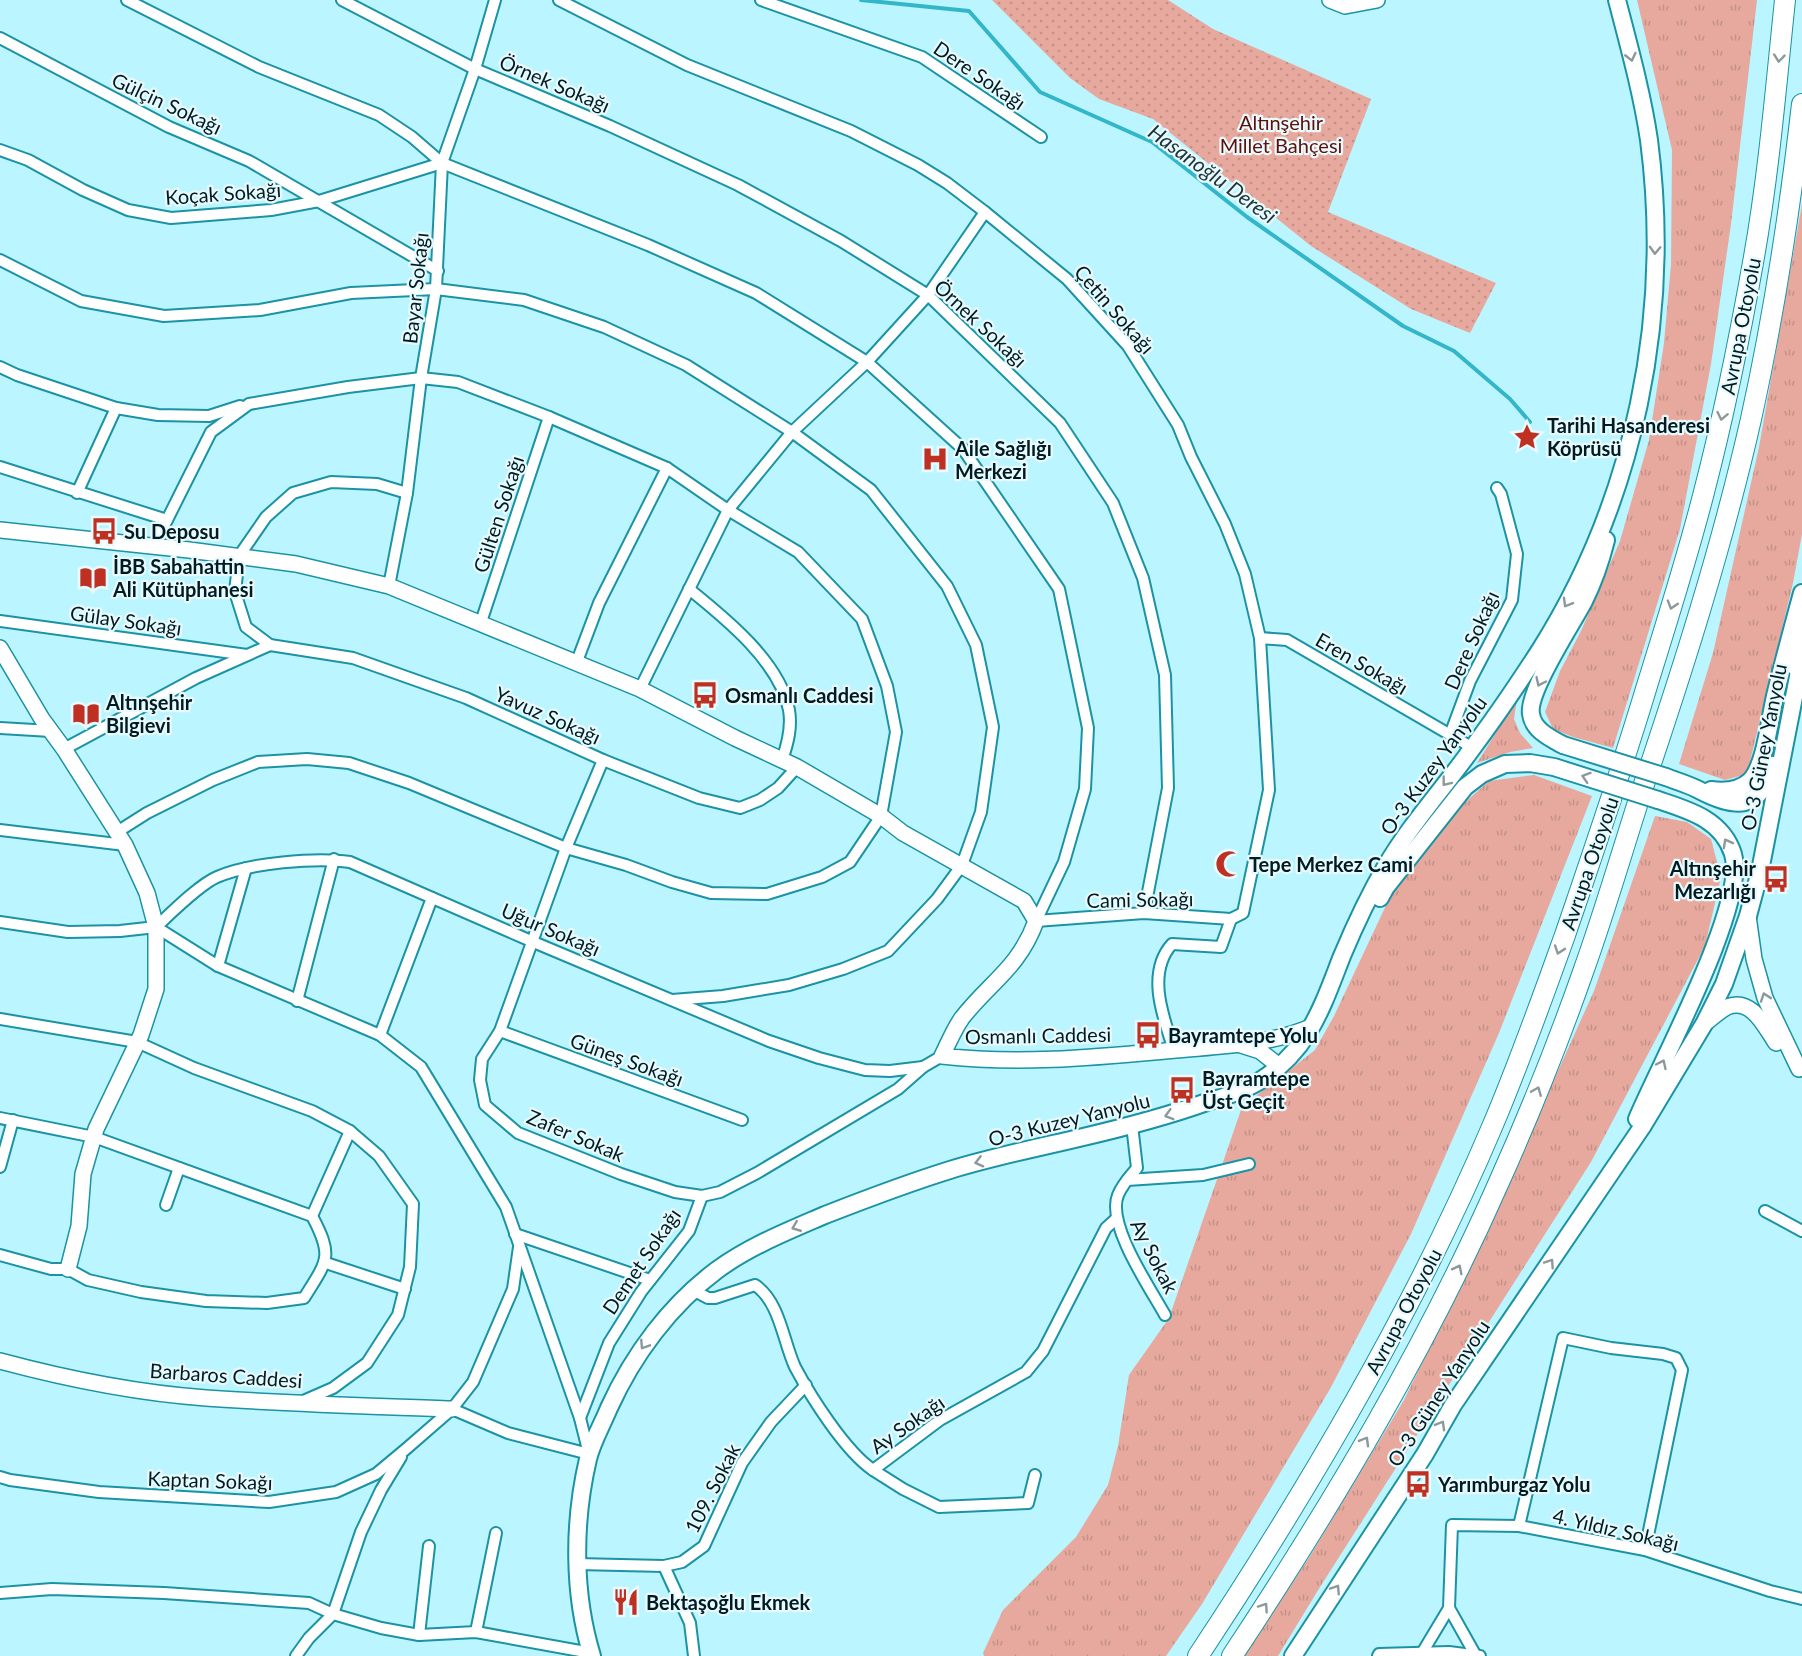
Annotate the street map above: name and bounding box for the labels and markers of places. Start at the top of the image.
place label: Tarihi Hasanderesi Köprüsü [1547,413,1710,460]
place icon: Tarihi Hasanderesi Köprüsü [1512,422,1542,452]
place label: Aile Sağlığı Merkezi [954,436,1052,483]
hospital icon: Aile Sağlığı Merkezi [920,444,950,474]
bus stop icon: Su Deposu [89,516,119,546]
place label: Su Deposu [124,519,220,543]
place label: İBB Sabahattin Ali Kütüphanesi [112,554,254,601]
library icon: İBB Sabahattin Ali Kütüphanesi [78,563,108,593]
bus stop icon: Osmanlı Caddesi [690,680,720,710]
place label: Osmanlı Caddesi [725,683,874,707]
place label: Altınşehir Bilgievi [105,690,193,737]
library icon: Altınşehir Bilgievi [71,699,101,729]
mosque icon: Tepe Merkez Cami [1214,849,1244,879]
place label: Tepe Merkez Cami [1249,852,1413,876]
place label: Altınşehir Mezarlığı [1669,856,1757,903]
bus stop icon: Altınşehir Mezarlığı [1761,864,1791,894]
bus stop icon: Bayramtepe Yolu [1133,1020,1163,1050]
place label: Bayramtepe Yolu [1168,1023,1318,1047]
place label: Bayramtepe Üst Geçit [1202,1066,1310,1113]
bus stop icon: Bayramtepe Üst Geçit [1167,1075,1197,1105]
bus stop icon: Yarımburgaz Yolu [1403,1469,1433,1499]
place label: Yarımburgaz Yolu [1437,1472,1591,1496]
restaurant icon: Bektaşoğlu Ekmek [611,1587,641,1617]
place label: Bektaşoğlu Ekmek [646,1590,810,1614]

